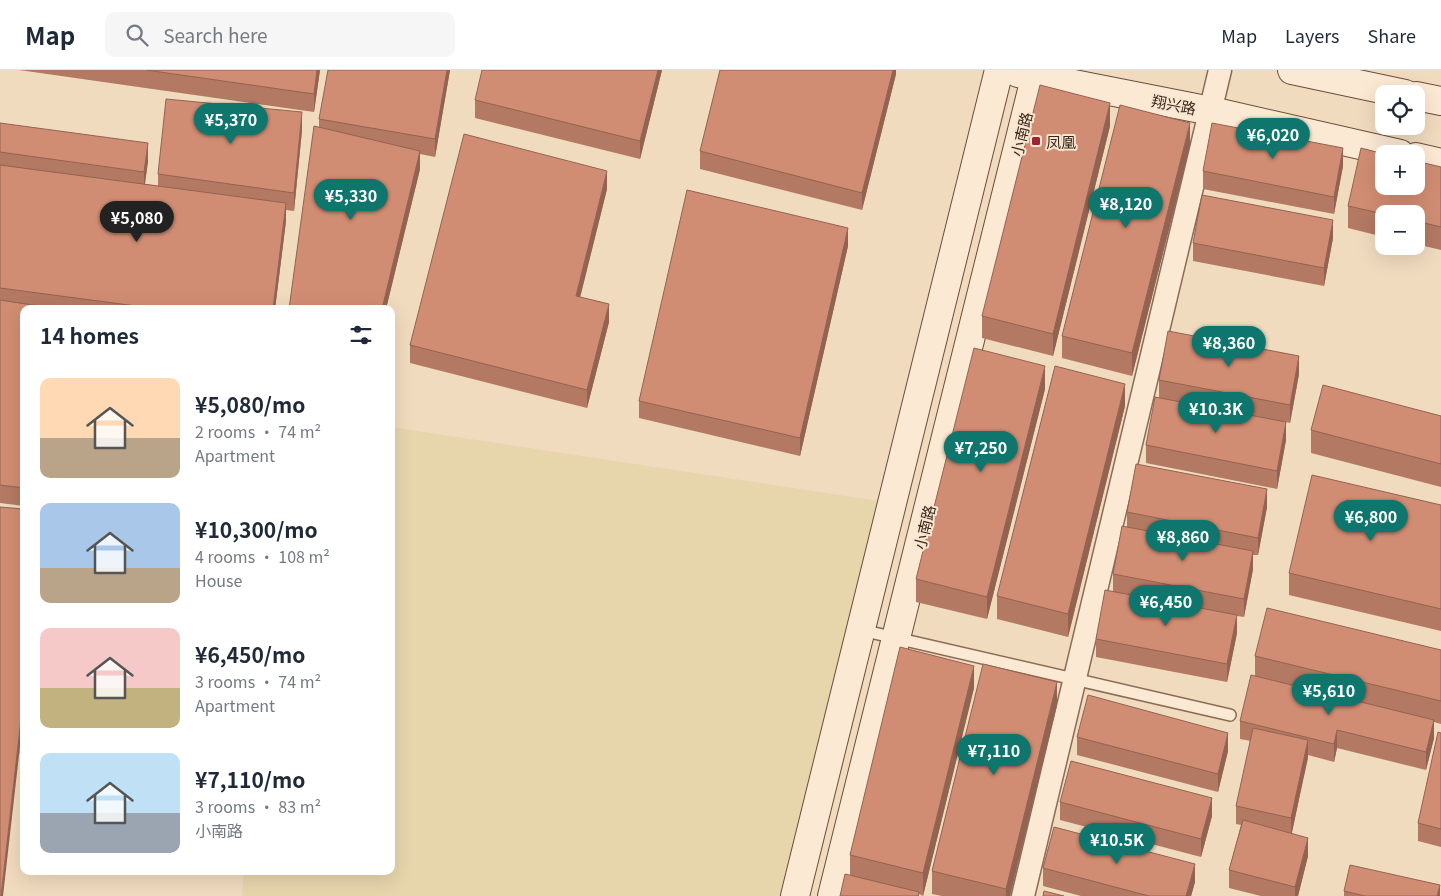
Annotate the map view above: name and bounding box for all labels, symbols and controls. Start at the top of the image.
search box [105,12,455,57]
text: Map [25,17,75,52]
icon: search [123,21,151,49]
text: Search here [163,21,268,48]
text: Map [1221,22,1257,48]
text: Layers [1285,22,1340,48]
text: Share [1368,22,1416,48]
map controls [1375,85,1425,255]
button: locate [1375,85,1425,135]
street label: 翔兴路 [1150,89,1198,119]
pin: ¥5,370 [190,102,272,145]
text: ¥5,370 [205,107,257,131]
street label: 小南路 [1005,110,1037,158]
pin: ¥6,020 [1232,118,1314,160]
text: ¥6,020 [1247,122,1299,146]
place label: 凤凰 [1046,131,1076,152]
marker: 凤凰 [1030,135,1042,147]
button: + [1375,145,1425,195]
pin: ¥5,330 [310,178,392,221]
text: ¥5,330 [325,183,377,207]
pin: ¥8,120 [1085,186,1167,229]
text: ¥8,120 [1100,191,1152,215]
pin: ¥5,080 [96,200,178,243]
text: ¥5,080 [111,205,163,229]
button: − [1375,205,1425,255]
text: 14 homes [40,320,139,350]
icon: filters [347,321,375,349]
pin: ¥8,360 [1188,326,1270,368]
text: ¥8,360 [1203,330,1255,354]
text: ¥5,080/mo [195,389,305,419]
pin: ¥10.3K [1175,392,1257,434]
text: ¥10.3K [1189,396,1243,420]
icon: home [80,398,140,458]
text: 2 rooms · 74 m² [195,419,321,443]
pin: ¥7,250 [940,430,1022,473]
text: ¥7,250 [955,435,1007,459]
text: Apartment [195,443,275,467]
pin: ¥6,800 [1330,500,1412,542]
street label: 小南路 [908,503,940,551]
text: ¥6,800 [1345,504,1397,528]
text: ¥10,300/mo [195,514,318,544]
pin: ¥8,860 [1142,520,1224,562]
icon: home [80,523,140,583]
text: ¥8,860 [1157,524,1209,548]
text: 4 rooms · 108 m² [195,544,330,568]
text: House [195,568,242,592]
pin: ¥6,450 [1125,584,1207,627]
text: ¥6,450 [1140,589,1192,613]
text: ¥6,450/mo [195,639,305,669]
icon: home [80,648,140,708]
text: 3 rooms · 74 m² [195,669,321,693]
pin: ¥5,610 [1288,674,1370,716]
text: ¥5,610 [1303,678,1355,702]
text: Apartment [195,693,275,717]
pin: ¥7,110 [953,734,1035,776]
text: ¥7,110 [968,738,1020,762]
text: ¥7,110/mo [195,764,305,794]
icon: home [80,773,140,833]
text: 3 rooms · 83 m² [195,794,321,818]
text: 小南路 [195,818,243,842]
pin: ¥10.5K [1076,822,1158,865]
text: ¥10.5K [1090,827,1144,851]

